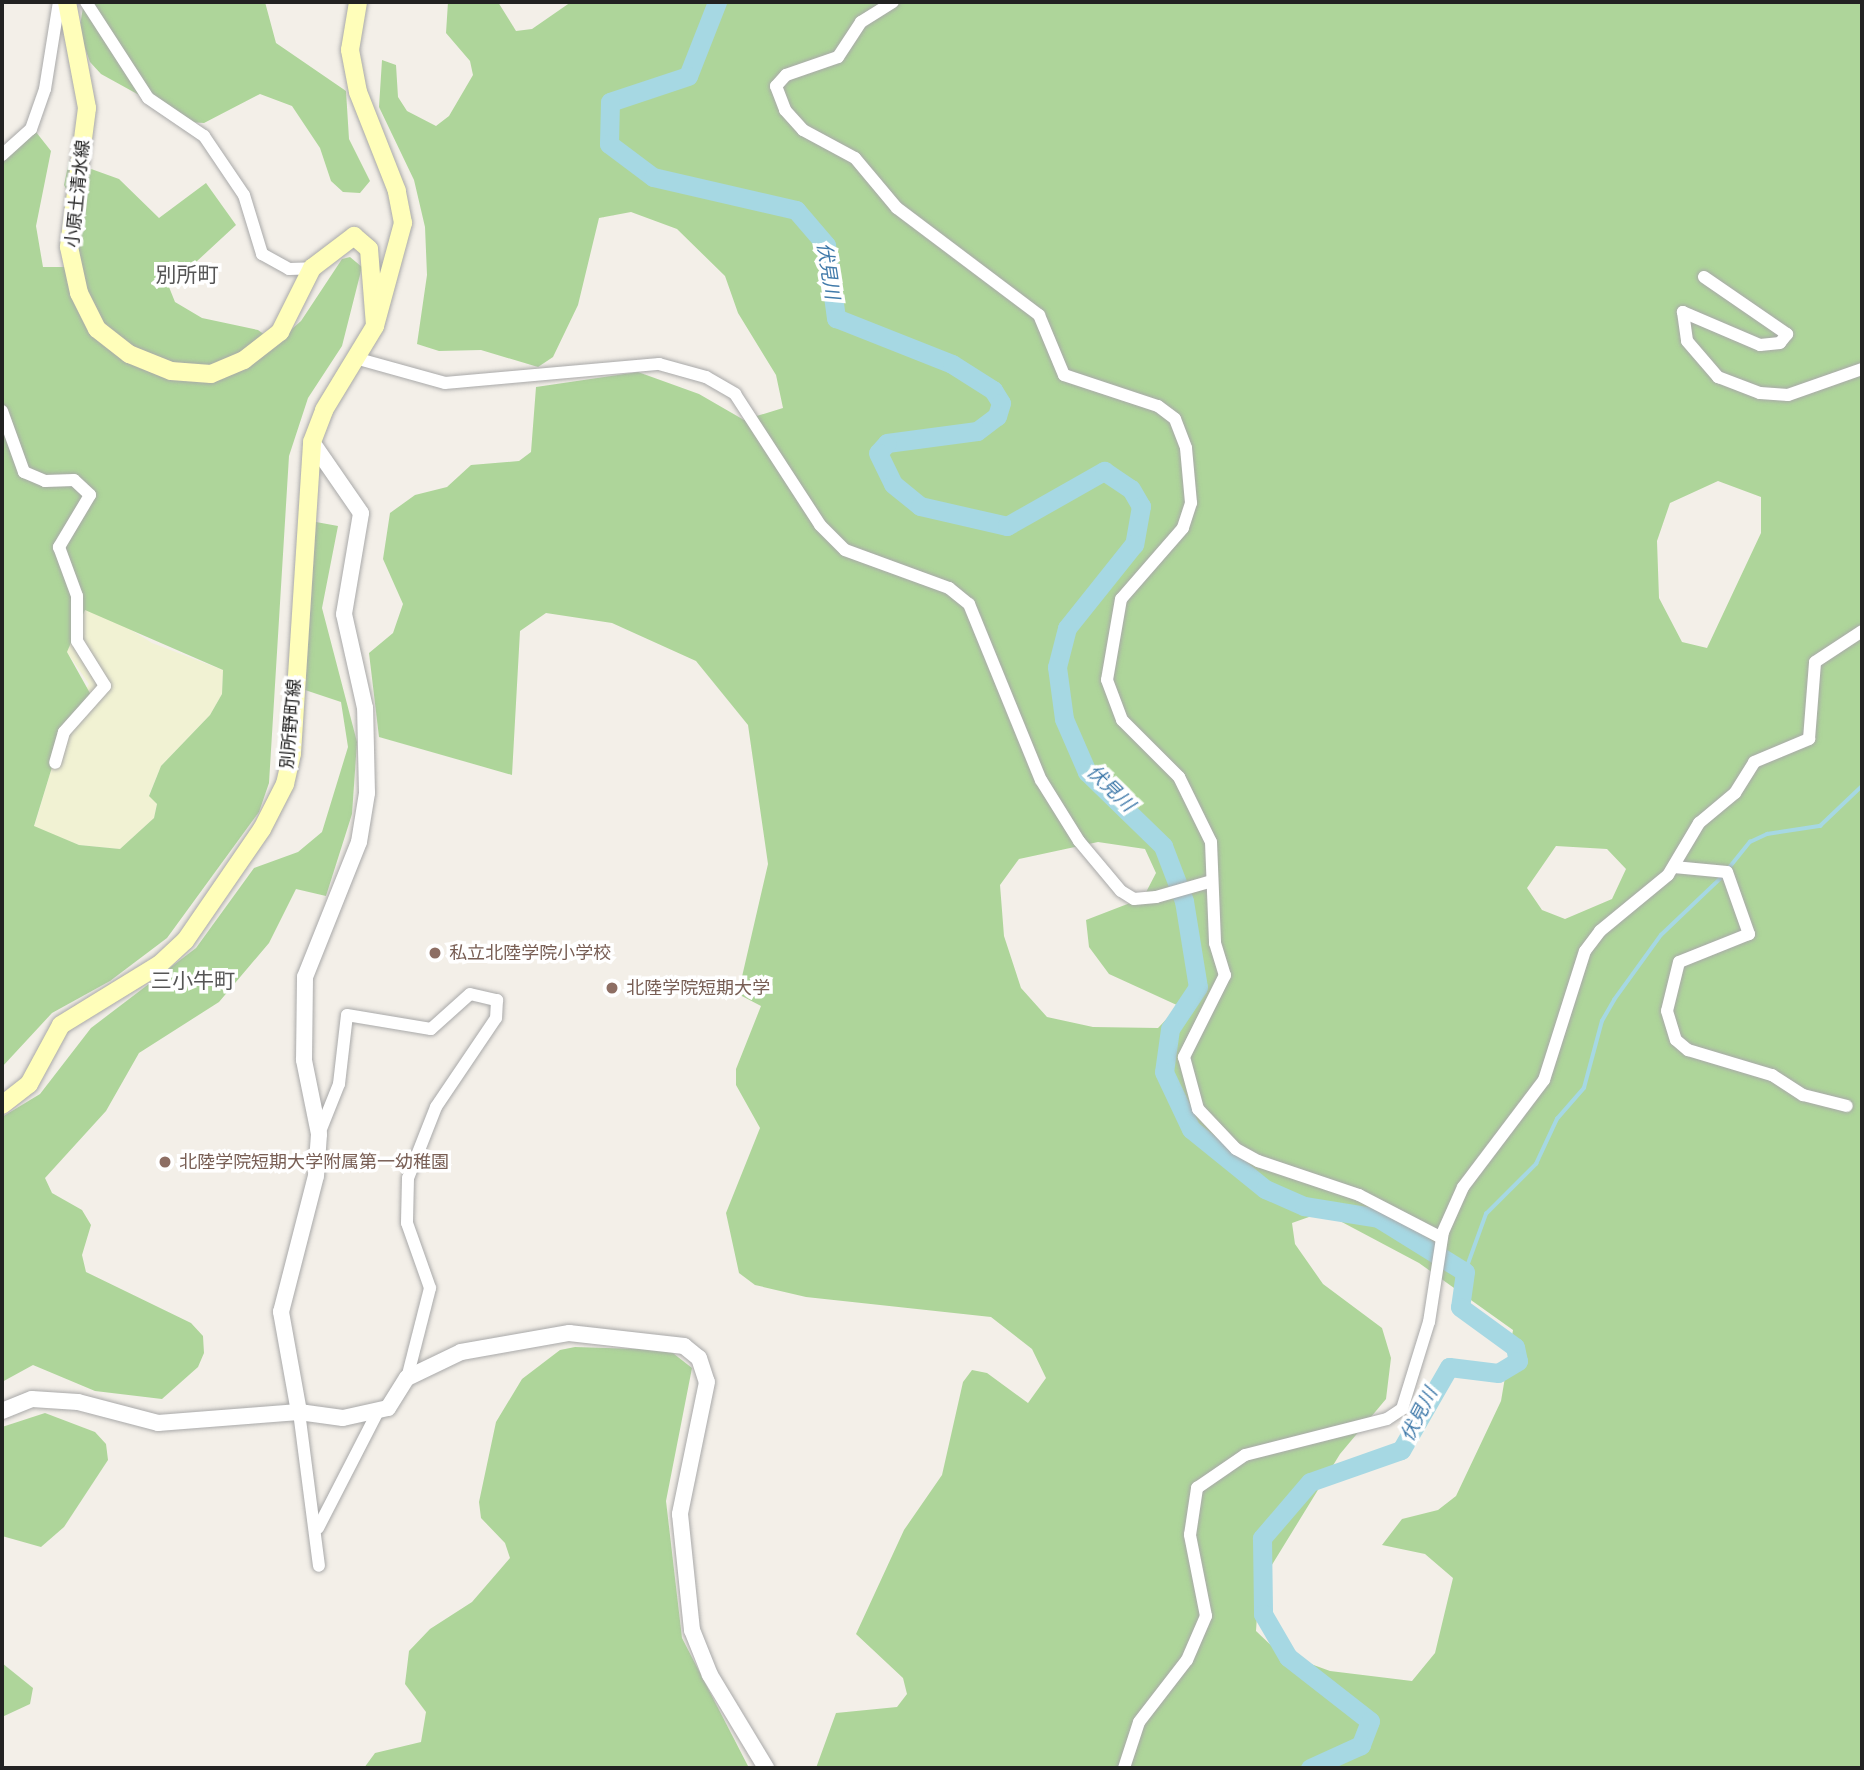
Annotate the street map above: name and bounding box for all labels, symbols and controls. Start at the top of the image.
street label: 小原土清水線 [62,139,94,249]
water label: 伏見川 [811,241,843,301]
district label: 別所町 [156,262,218,288]
street label: 別所野町線 [276,678,306,770]
water label: 伏見川 [1082,761,1138,817]
place label: 私立北陸学院小学校 [449,942,611,964]
marker: 私立北陸学院小学校 [427,945,443,961]
district label: 三小牛町 [151,968,235,994]
place label: 北陸学院短期大学 [626,977,770,999]
marker: 北陸学院短期大学 [604,980,620,996]
place label: 北陸学院短期大学附属第一幼稚園 [179,1151,449,1173]
marker: 北陸学院短期大学附属第一幼稚園 [157,1154,173,1170]
water label: 伏見川 [1397,1384,1443,1446]

